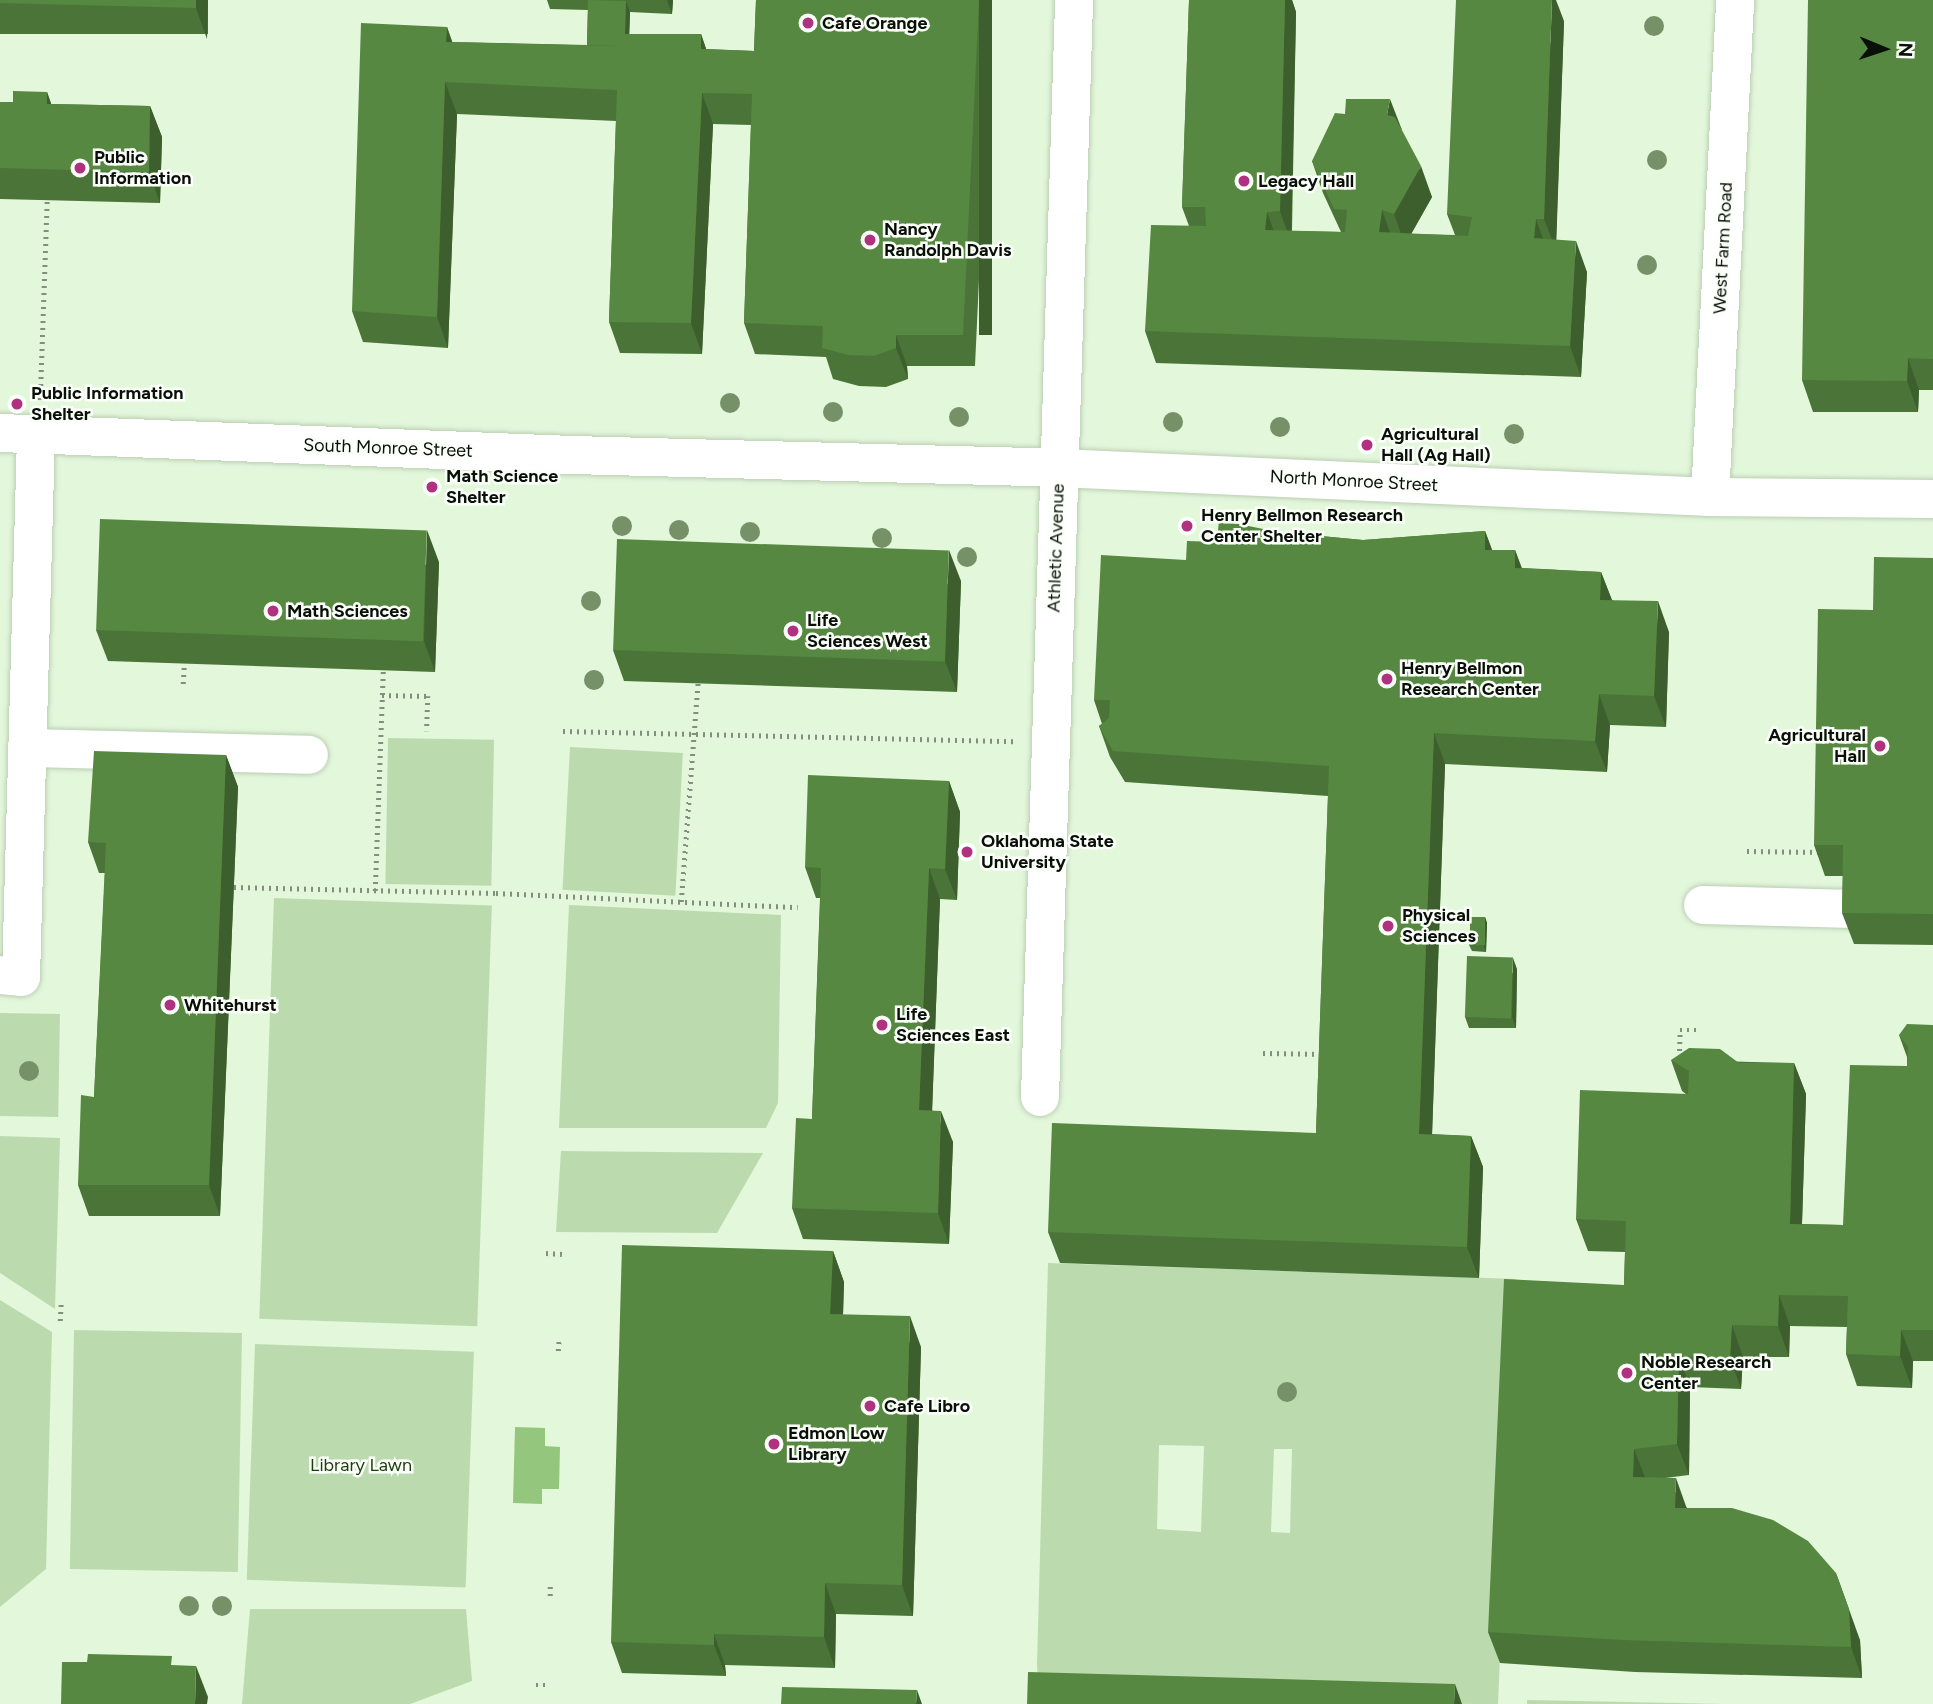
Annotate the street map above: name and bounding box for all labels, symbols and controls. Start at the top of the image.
place label: Cafe Orange [822,12,927,34]
north arrow [1849,14,1919,84]
marker: Cafe Orange [800,15,816,31]
text: N [1894,42,1917,57]
place label: Public Information [94,147,191,190]
marker: Public Information [72,160,88,176]
place label: Legacy Hall [1258,170,1354,192]
marker: Legacy Hall [1236,173,1252,189]
street label: West Farm Road [1709,181,1737,315]
place label: Nancy Randolph Davis [884,219,1011,262]
marker: Nancy Randolph Davis [862,232,878,248]
place label: Public Information Shelter [31,383,184,426]
marker: Public Information Shelter [9,396,25,412]
place label: Agricultural Hall (Ag Hall) [1381,424,1491,466]
street label: South Monroe Street [303,434,473,462]
marker: Agricultural Hall (Ag Hall) [1359,437,1375,453]
place label: Math Science Shelter [446,466,558,508]
street label: North Monroe Street [1269,466,1439,496]
marker: Math Science Shelter [424,479,440,495]
street label: Athletic Avenue [1043,483,1069,613]
place label: Henry Bellmon Research Center Shelter [1201,505,1403,548]
marker: Henry Bellmon Research Center Shelter [1179,518,1195,534]
place label: Math Sciences [287,600,408,622]
marker: Math Sciences [265,603,281,619]
place label: Life Sciences West [807,610,928,652]
marker: Life Sciences West [785,623,801,639]
place label: Henry Bellmon Research Center [1401,658,1539,700]
marker: Henry Bellmon Research Center [1379,671,1395,687]
place label: Agricultural Hall [1768,725,1866,768]
marker: Agricultural Hall [1872,738,1888,754]
place label: Oklahoma State University [981,831,1114,874]
marker: Oklahoma State University [959,844,975,860]
place label: Physical Sciences [1402,905,1476,948]
marker: Physical Sciences [1380,918,1396,934]
place label: Whitehurst [184,994,277,1016]
marker: Whitehurst [162,997,178,1013]
place label: Life Sciences East [896,1004,1010,1046]
marker: Life Sciences East [874,1017,890,1033]
place label: Noble Research Center [1641,1352,1771,1394]
marker: Noble Research Center [1619,1365,1635,1381]
place label: Cafe Libro [884,1395,970,1417]
marker: Cafe Libro [862,1398,878,1414]
place label: Edmon Low Library [788,1423,885,1466]
marker: Edmon Low Library [766,1436,782,1452]
park label: Library Lawn [310,1454,412,1476]

